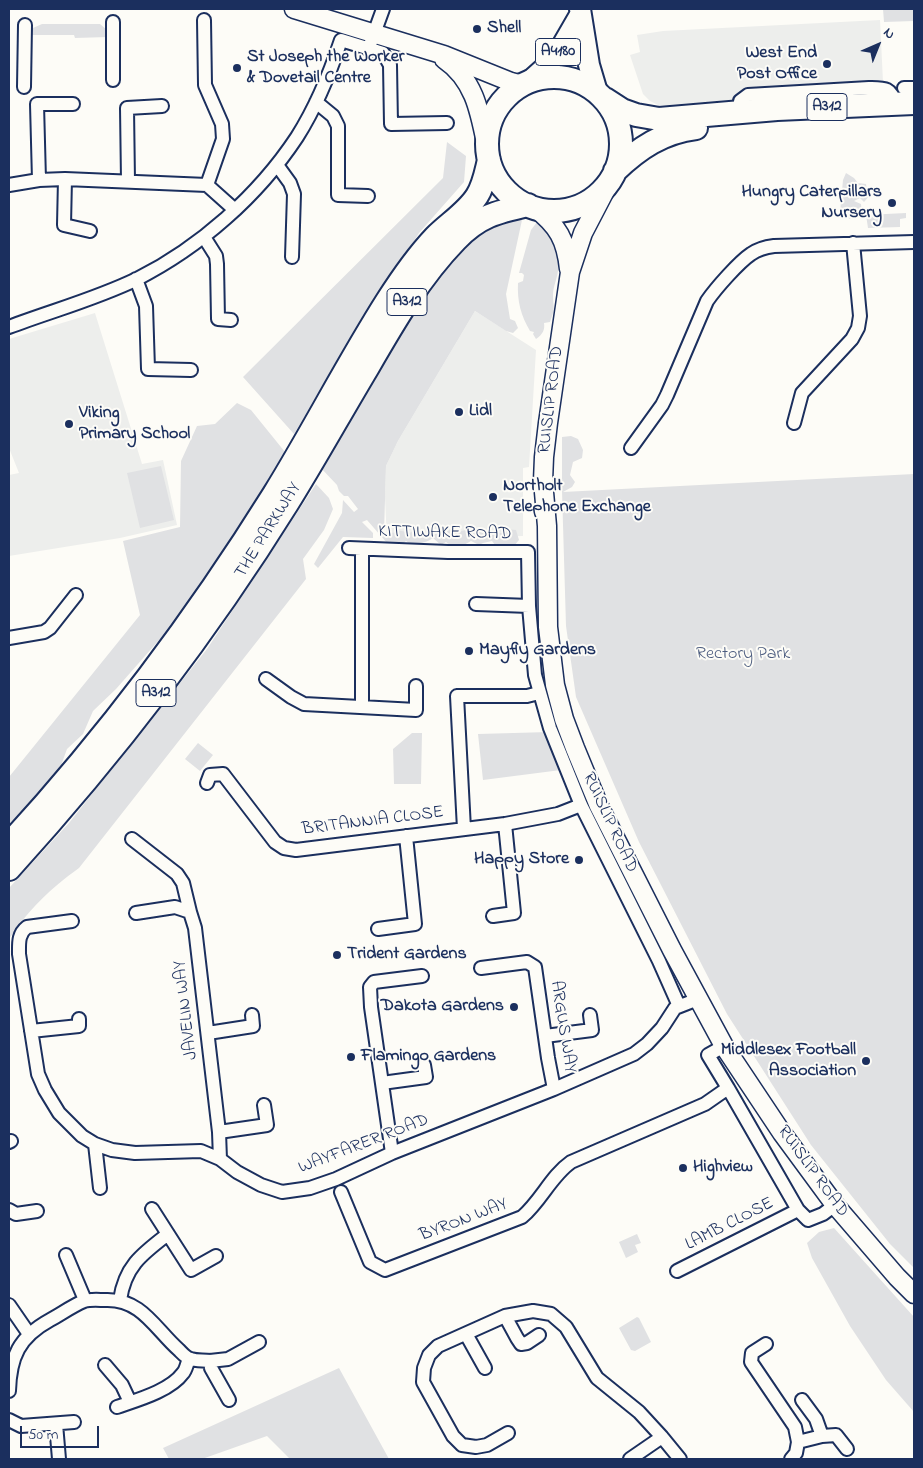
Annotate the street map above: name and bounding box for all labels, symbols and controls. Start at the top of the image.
place label: Shell [487,18,521,40]
north arrow [853,20,903,70]
marker: Shell [471,23,483,35]
text: N [878,23,899,45]
road number: A4180 [536,38,580,66]
place label: West End Post Office [737,43,817,86]
place label: St Joseph the Worker & Dovetail Centre [247,47,404,90]
marker: West End Post Office [821,58,833,70]
marker: St Joseph the Worker & Dovetail Centre [231,62,243,74]
road number: A312 [807,94,847,120]
place label: Hungry Caterpillars Nursery [741,182,882,224]
marker: Hungry Caterpillars Nursery [886,197,898,209]
road number: A312 [387,288,427,316]
street label: RUISLIP ROAD [535,345,569,455]
place label: Lidl [469,401,492,423]
place label: Viking Primary School [79,403,190,446]
marker: Lidl [453,406,465,418]
marker: Viking Primary School [63,418,75,430]
place label: Northolt Telephone Exchange [503,476,651,518]
street label: THE PARKWAY [231,479,307,583]
marker: Northolt Telephone Exchange [487,491,499,503]
street label: KITTIWAKE ROAD [378,522,512,546]
place label: Mayfly Gardens [479,640,596,662]
park label: Rectory Park [696,644,790,666]
marker: Mayfly Gardens [463,645,475,657]
road number: A312 [136,680,176,706]
street label: RUISLIP ROAD [576,769,642,877]
street label: BRITANNIA CLOSE [301,803,445,841]
place label: Happy Store [474,849,569,871]
marker: Happy Store [573,854,585,866]
place label: Trident Gardens [347,944,467,966]
marker: Trident Gardens [331,949,343,961]
street label: JAVELIN WAY [170,959,204,1061]
street label: ARGUS WAY [544,979,580,1075]
place label: Dakota Gardens [381,996,504,1018]
marker: Dakota Gardens [508,1001,520,1013]
place label: Middlesex Football Association [721,1040,856,1082]
place label: Flamingo Gardens [361,1046,496,1068]
marker: Flamingo Gardens [345,1051,357,1063]
marker: Middlesex Football Association [860,1055,872,1067]
street label: WAYFARER ROAD [296,1110,432,1180]
street label: RUISLIP ROAD [771,1122,853,1222]
place label: Highview [693,1157,753,1179]
marker: Highview [677,1162,689,1174]
street label: BYRON WAY [417,1194,511,1248]
street label: LAMB CLOSE [682,1194,778,1256]
scale bar [22,1416,101,1448]
text: 50 m [28,1424,58,1446]

